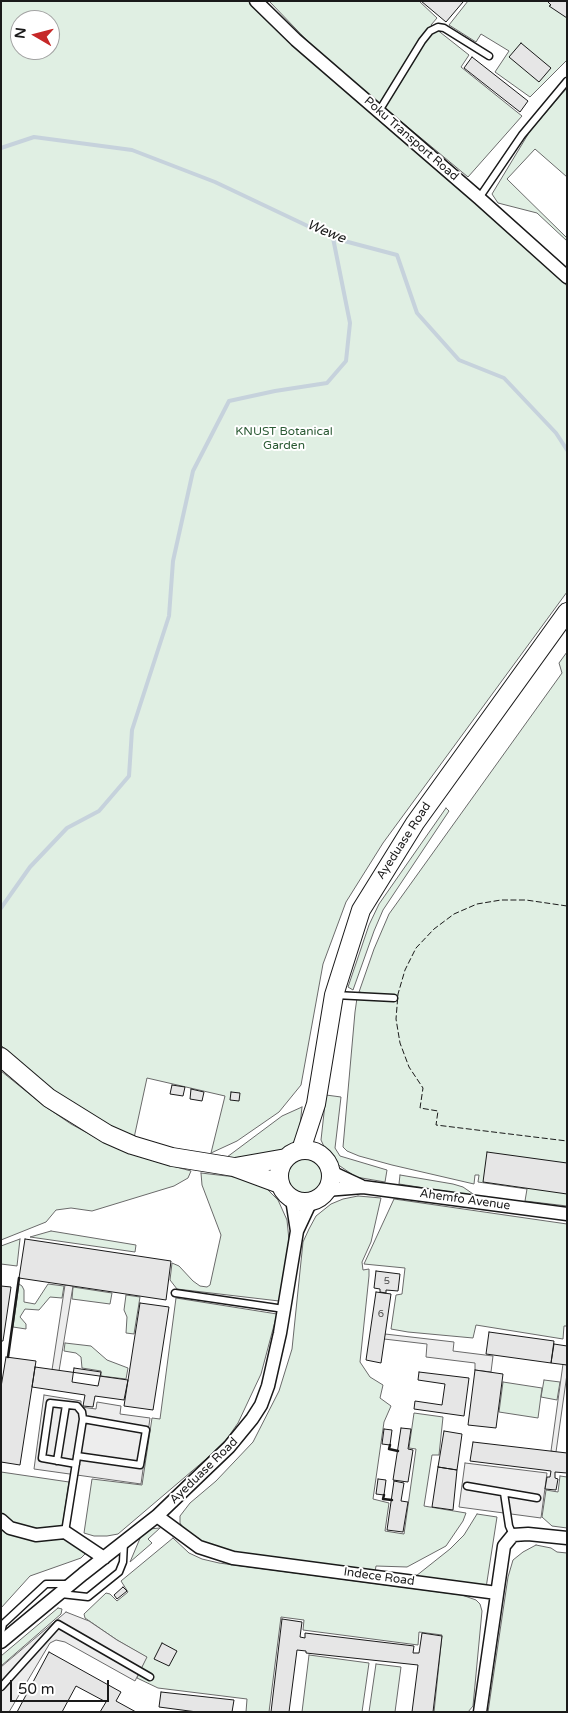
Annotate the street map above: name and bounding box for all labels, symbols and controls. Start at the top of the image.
north arrow [10,10,60,60]
text: N [11,26,30,40]
street label: Poku Transport Road [361,94,461,184]
water label: Wewe [304,217,348,247]
park label: KNUST Botanical Garden [235,425,333,453]
street label: Ayeduase Road [374,800,434,882]
street label: Ahemfo Avenue [419,1187,511,1213]
house number: 5 [384,1275,390,1287]
house number: 6 [378,1308,384,1320]
street label: Ayeduase Road [167,1435,241,1507]
street label: Indece Road [343,1565,415,1589]
scale bar [12,1670,111,1702]
text: 50 m [18,1680,55,1698]

